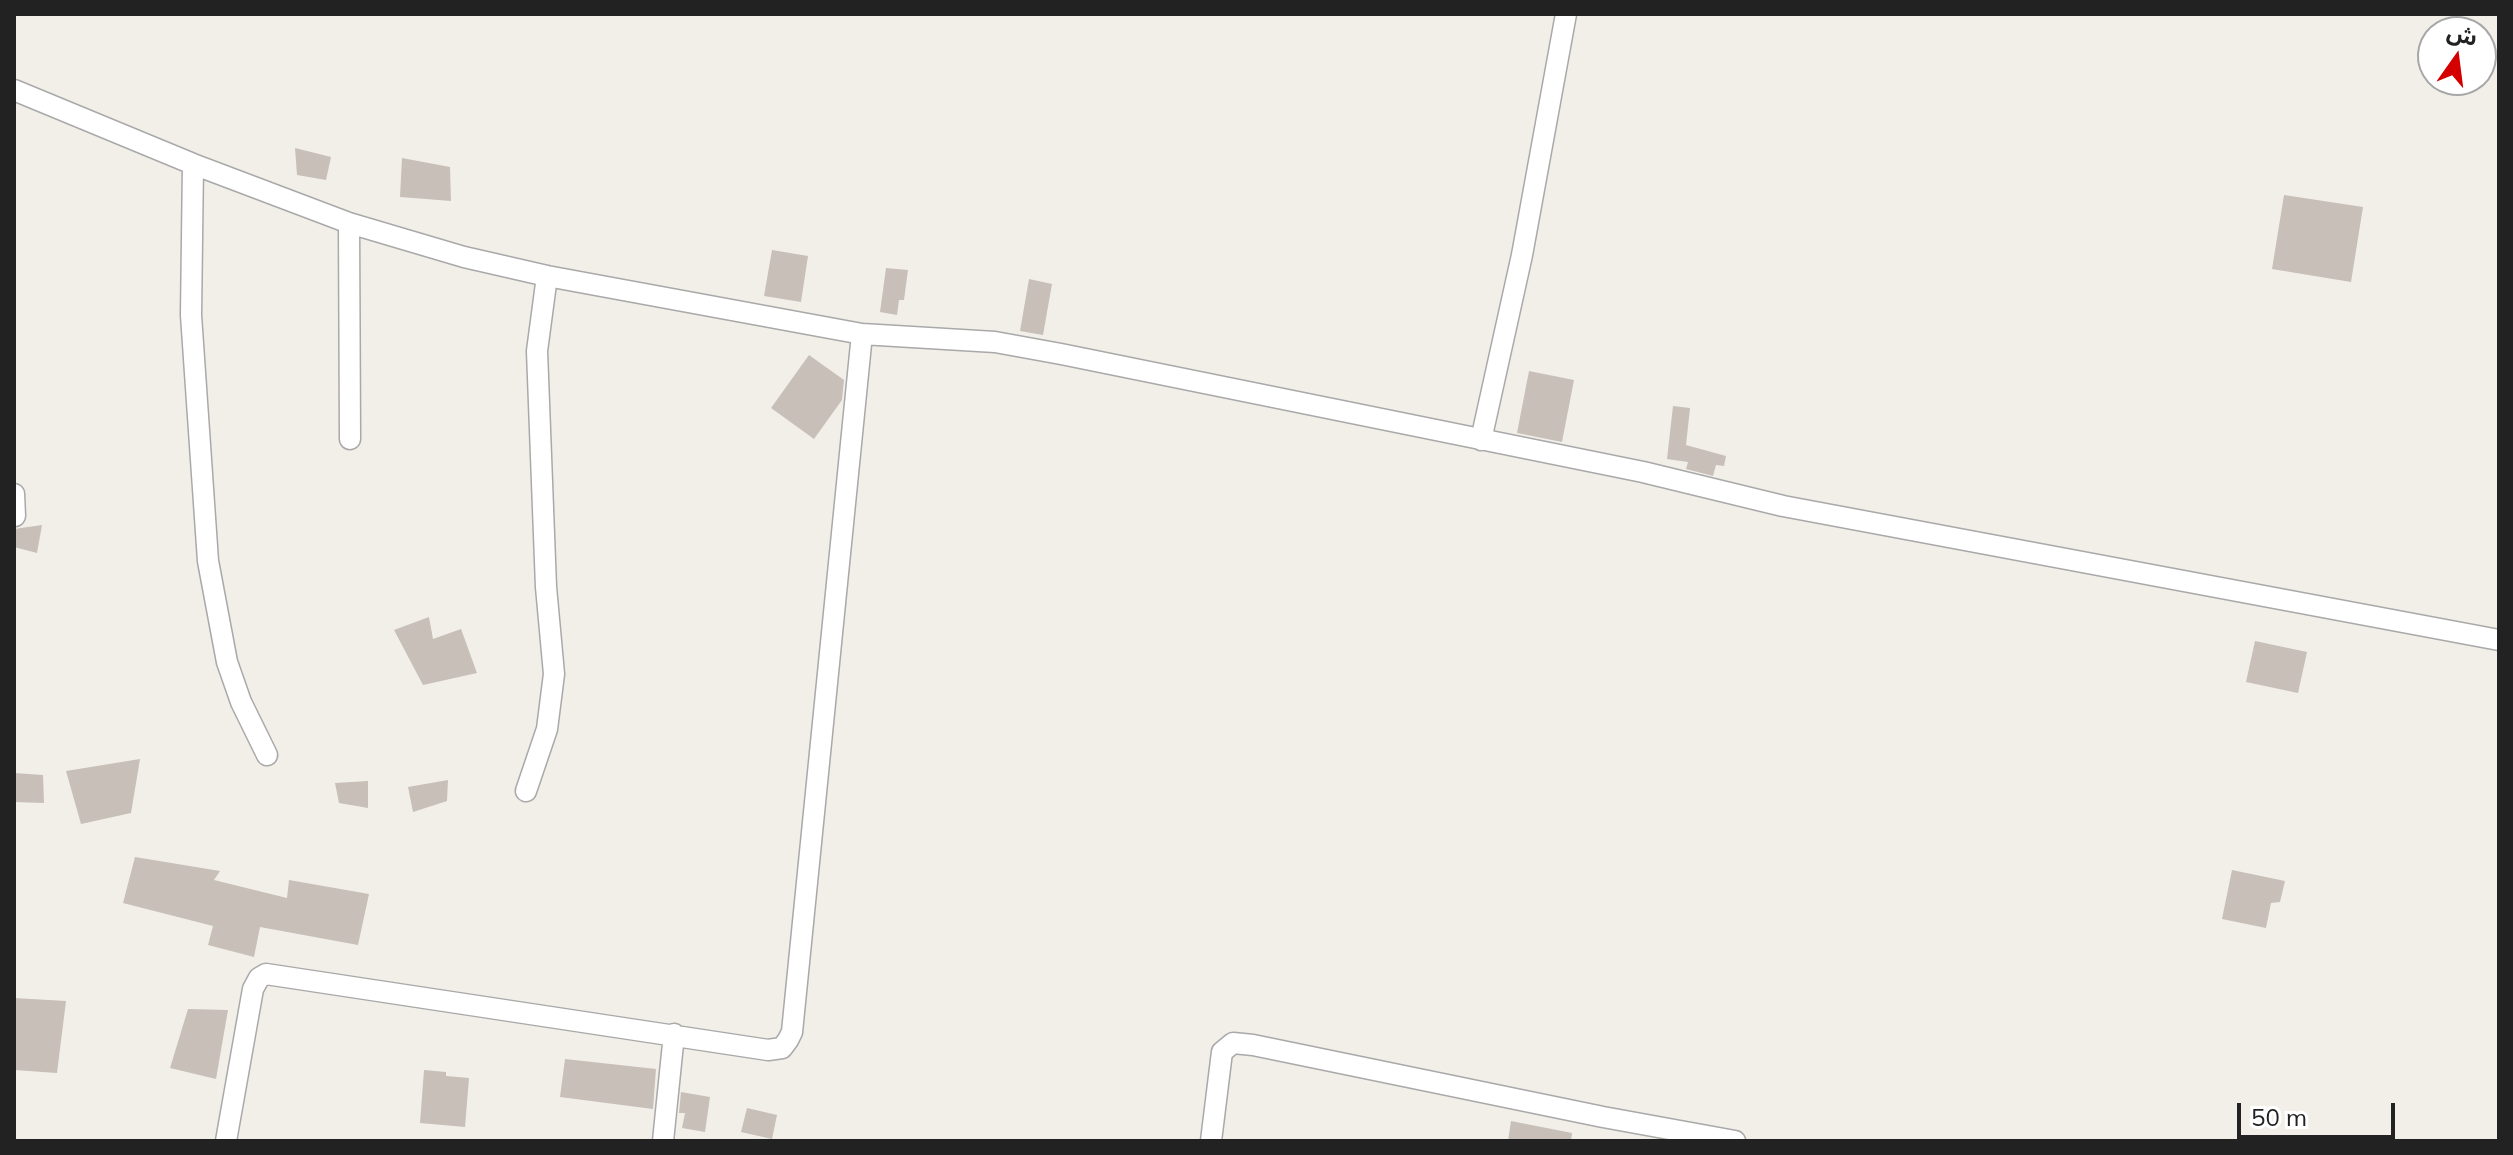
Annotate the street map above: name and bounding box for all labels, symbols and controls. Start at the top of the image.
north arrow [2417,16,2497,96]
text: ش [2444,17,2480,52]
scale bar [2241,1087,2399,1137]
text: 50 m [2251,1102,2307,1132]

